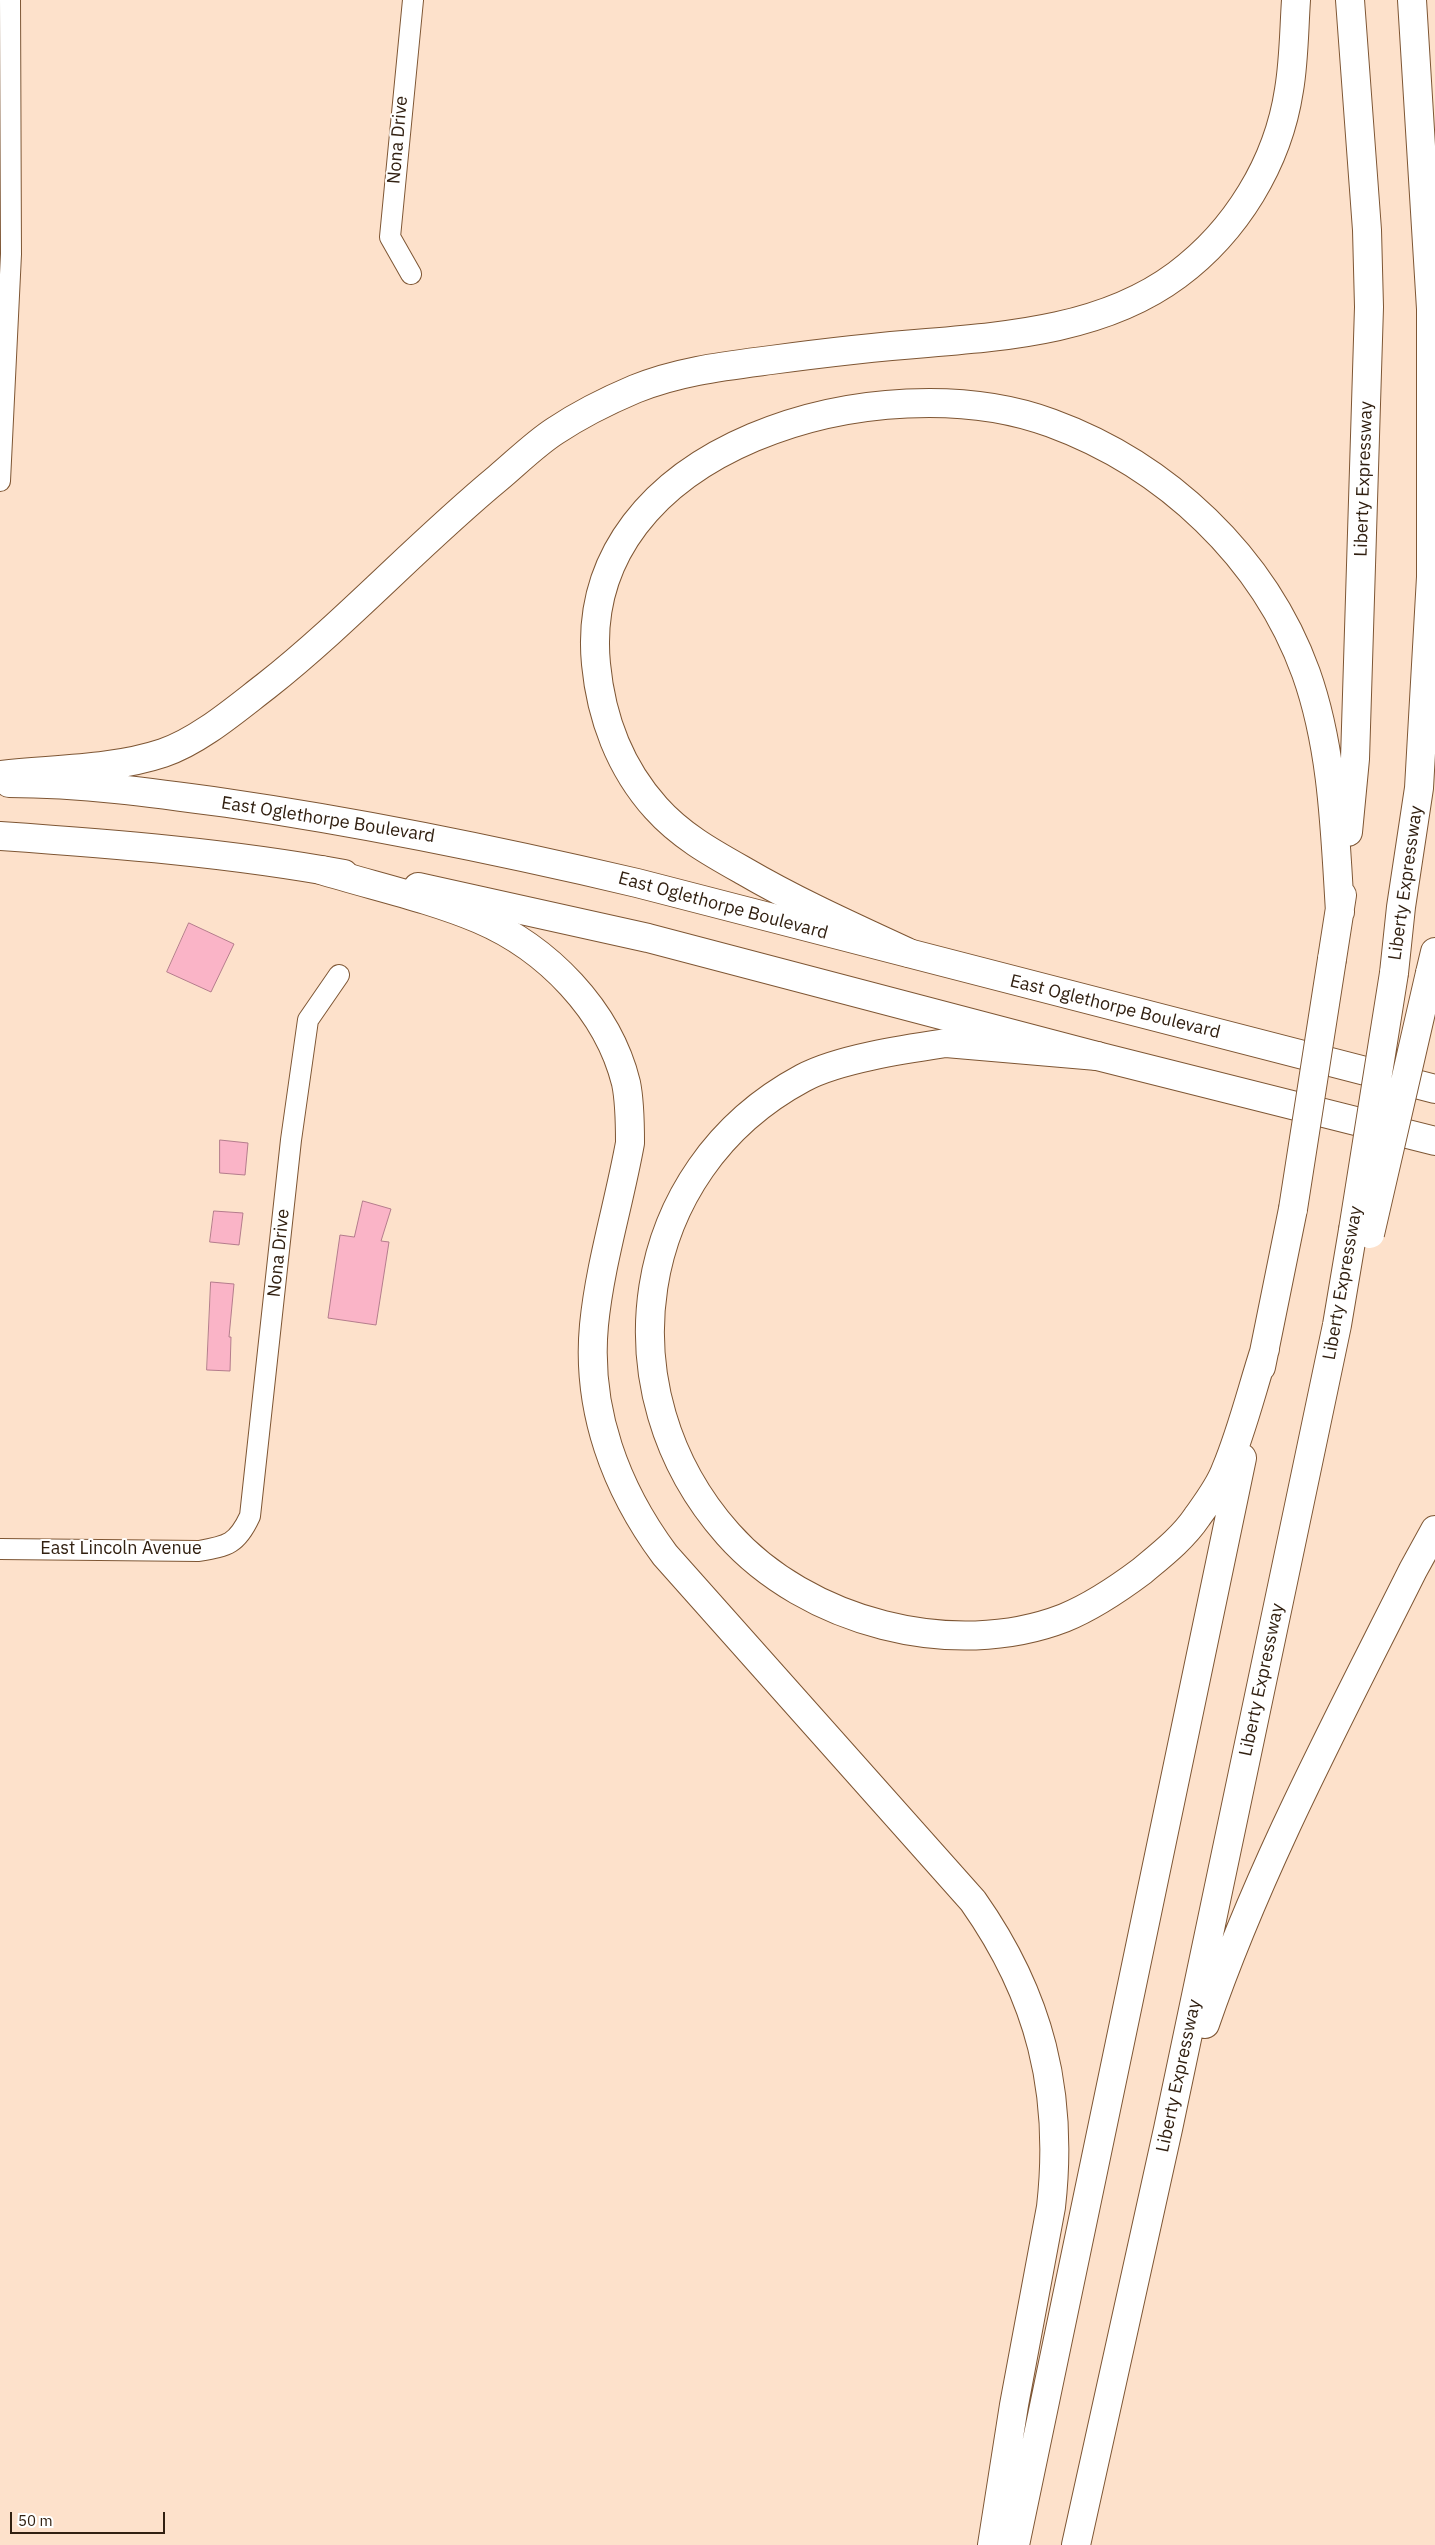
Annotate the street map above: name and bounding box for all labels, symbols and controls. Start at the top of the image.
street label: Nona Drive [383,95,413,185]
street label: Liberty Expressway [1350,401,1378,557]
street label: East Oglethorpe Boulevard [220,792,436,848]
street label: Liberty Expressway [1384,804,1428,962]
street label: East Oglethorpe Boulevard [616,868,830,944]
street label: East Oglethorpe Boulevard [1008,970,1222,1044]
street label: Liberty Expressway [1319,1204,1367,1362]
street label: Nona Drive [264,1208,294,1298]
street label: East Lincoln Avenue [40,1538,202,1560]
street label: Liberty Expressway [1235,1601,1289,1759]
street label: Liberty Expressway [1152,1997,1206,2155]
scale bar [12,2502,168,2534]
text: 50 m [18,2511,53,2530]

